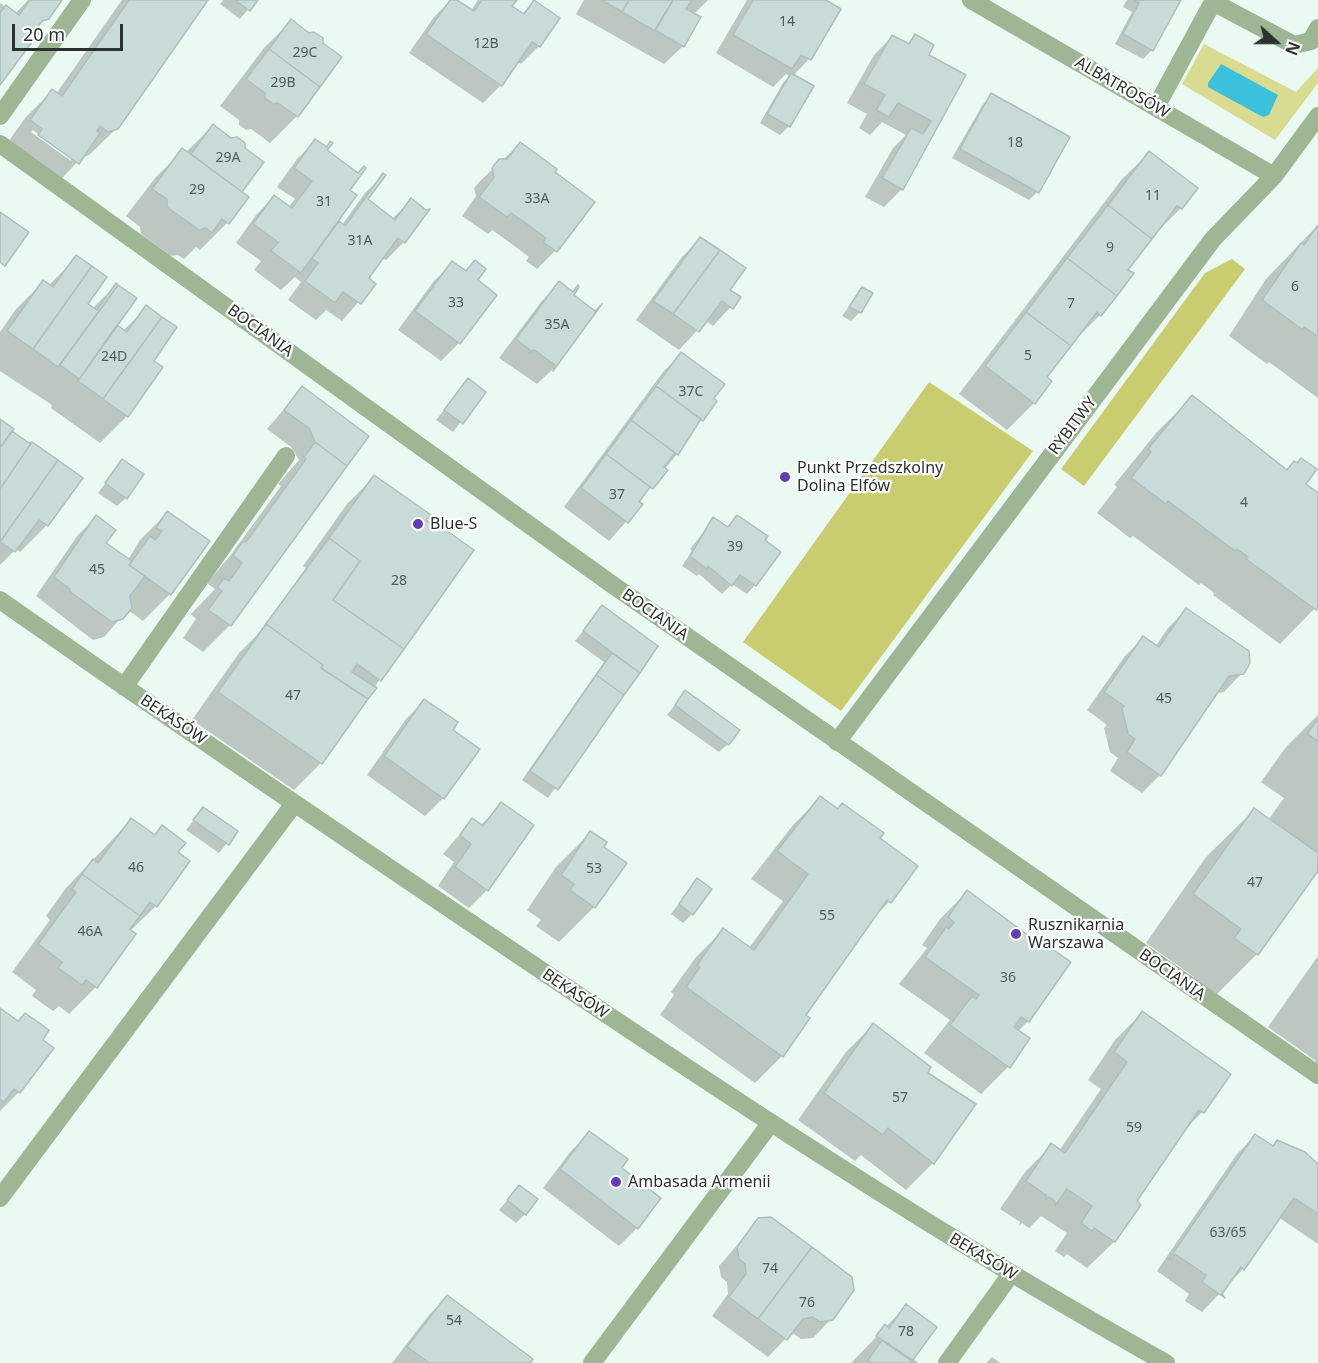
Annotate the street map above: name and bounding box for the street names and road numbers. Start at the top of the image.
street label: ALBATROSÓW [1072,53,1172,123]
street label: BOCIANIA [223,301,297,361]
street label: RYBITWY [1045,393,1101,459]
street label: BOCIANIA [618,585,692,645]
street label: BEKASÓW [136,691,210,749]
street label: BOCIANIA [1135,945,1209,1005]
street label: BEKASÓW [538,965,612,1023]
street label: BEKASÓW [946,1229,1020,1285]

